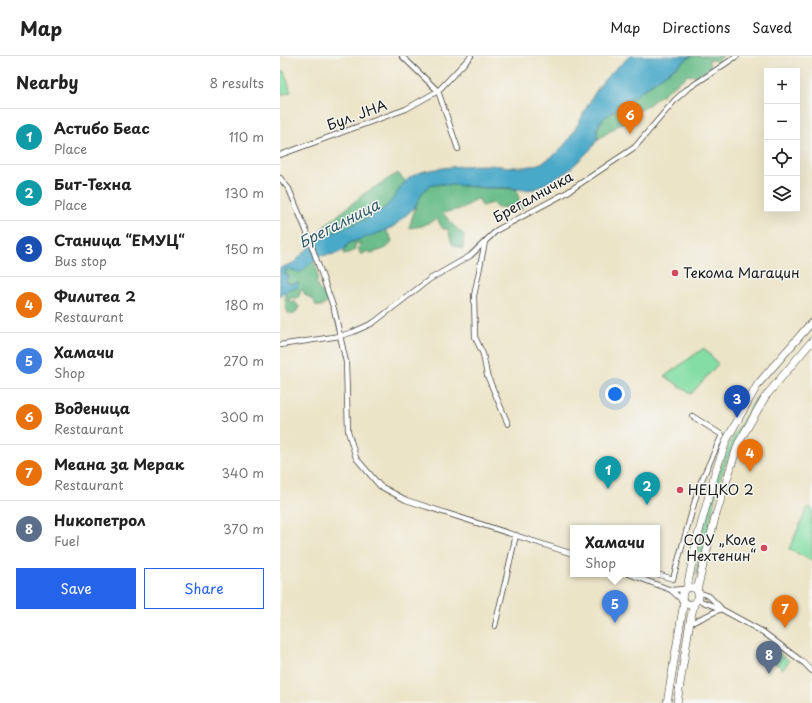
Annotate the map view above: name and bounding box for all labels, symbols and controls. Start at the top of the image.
text: Map [20,14,62,42]
text: Map [610,17,640,38]
text: Directions [662,17,730,38]
text: Saved [752,17,792,38]
map controls [764,68,800,212]
button: + [764,68,800,104]
text: Nearby [16,69,78,95]
text: 8 results [210,73,264,92]
street label: Бул. ЈНА [324,94,390,135]
pin: 6 [617,101,643,134]
button: − [764,104,800,140]
text: Астибо Беас [54,116,150,139]
text: 1 [26,127,32,146]
text: 110 m [229,127,264,146]
text: Place [54,139,87,158]
button: locate [764,140,800,176]
street label: Брегалничка [489,166,577,227]
text: Бит-Техна [54,172,132,195]
button: layers [764,176,800,212]
text: 2 [24,183,34,202]
text: 130 m [225,183,264,202]
water label: Брегалница [294,192,383,253]
text: Place [54,195,87,214]
text: Станица “ЕМУЦ“ [54,228,185,251]
text: 3 [25,239,33,258]
text: 150 m [225,239,264,258]
text: Bus stop [54,251,107,270]
place label: Текома Магацин [683,262,800,283]
marker: Текома Магацин [670,268,680,278]
text: Филитеа 2 [54,284,136,307]
text: 4 [25,295,33,314]
text: 180 m [225,295,264,314]
text: Restaurant [54,307,124,326]
text: Хамачи [54,340,114,363]
text: 5 [25,351,33,370]
text: 270 m [223,351,264,370]
text: Shop [54,363,85,382]
your location [605,384,625,404]
pin: 3 [724,385,750,418]
text: Воденица [54,396,130,419]
text: 6 [24,407,34,426]
text: 300 m [220,407,264,426]
text: Restaurant [54,419,124,438]
pin: 4 [737,439,763,472]
text: Меана за Мерак [54,452,184,475]
pin: 1 [595,456,621,489]
text: 7 [25,463,33,482]
text: 340 m [221,463,264,482]
pin: 2 [634,472,660,505]
text: Restaurant [54,475,124,494]
place label: НЕЦКО 2 [688,479,754,500]
marker: НЕЦКО 2 [675,485,685,495]
text: Никопетрол [54,508,146,531]
text: 8 [25,519,33,538]
text: 370 m [223,519,264,538]
popup [570,525,660,577]
place label: СОУ „Коле Нехтенин“ [684,529,756,566]
text: Хамачи [585,530,645,553]
text: Fuel [54,531,80,550]
marker: СОУ „Коле Нехтенин“ [759,543,769,553]
text: Shop [585,553,616,572]
button: Save [16,568,136,609]
button: Share [144,568,264,609]
pin: 5 [602,590,628,623]
pin: 7 [772,595,798,628]
pin: 8 [756,641,782,674]

